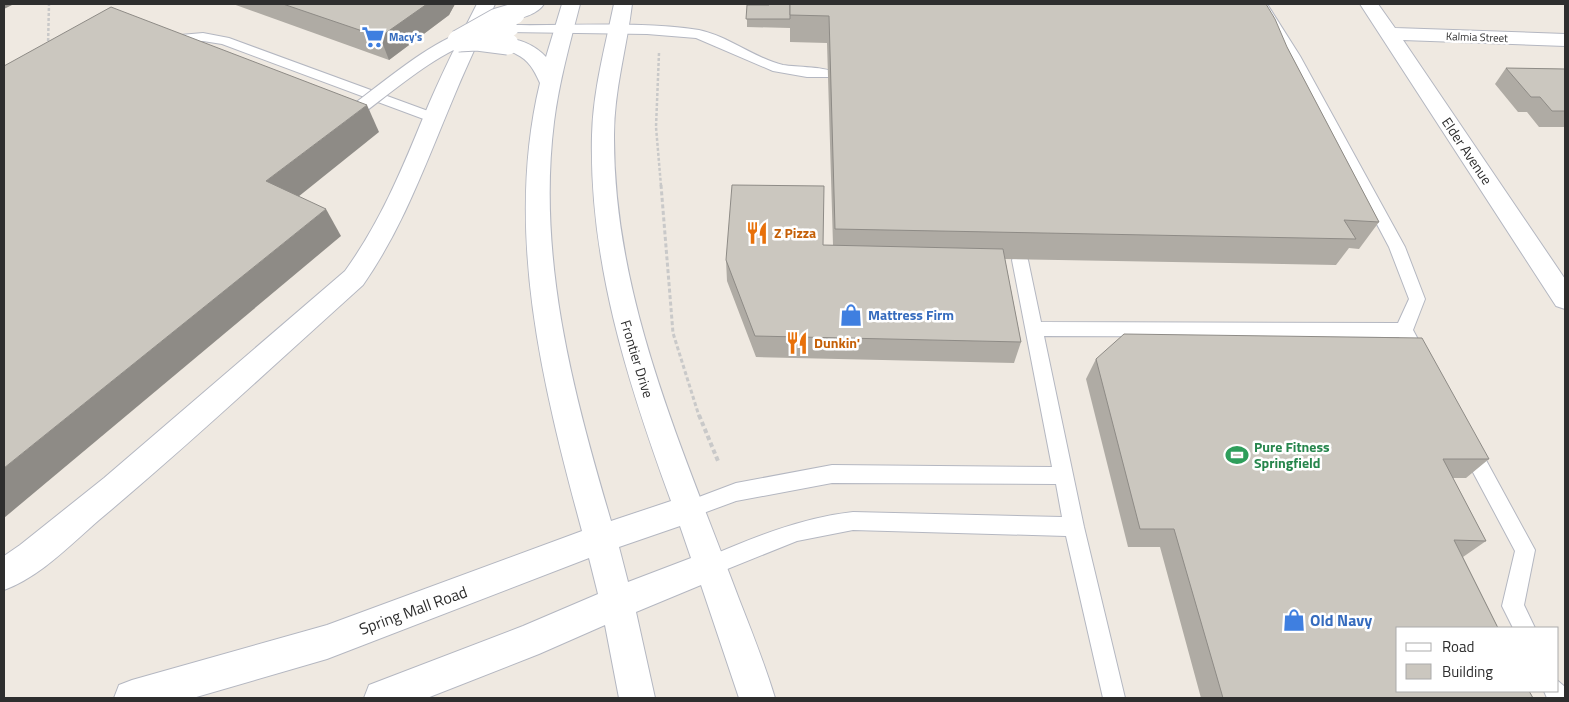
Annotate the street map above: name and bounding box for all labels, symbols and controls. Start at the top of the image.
supermarket icon: Macy's [360,24,386,50]
street label: Kalmia Street [1446,28,1508,46]
place label: Macy's [389,29,422,45]
street label: Elder Avenue [1437,113,1498,189]
restaurant icon: Z Pizza [744,220,770,246]
place label: Z Pizza [774,222,816,243]
shop icon: Mattress Firm [838,302,864,328]
place label: Mattress Firm [868,304,954,325]
street label: Frontier Drive [616,317,659,400]
restaurant icon: Dunkin' [784,330,810,356]
place label: Dunkin' [814,332,860,353]
place label: Pure Fitness Springfield [1254,436,1330,473]
sports icon: Pure Fitness Springfield [1224,442,1250,468]
street label: Spring Mall Road [356,579,470,641]
shop icon: Old Navy [1281,607,1307,633]
place label: Old Navy [1310,608,1372,632]
legend [1396,627,1559,692]
text: Road [1442,635,1474,658]
text: Building [1442,660,1493,683]

